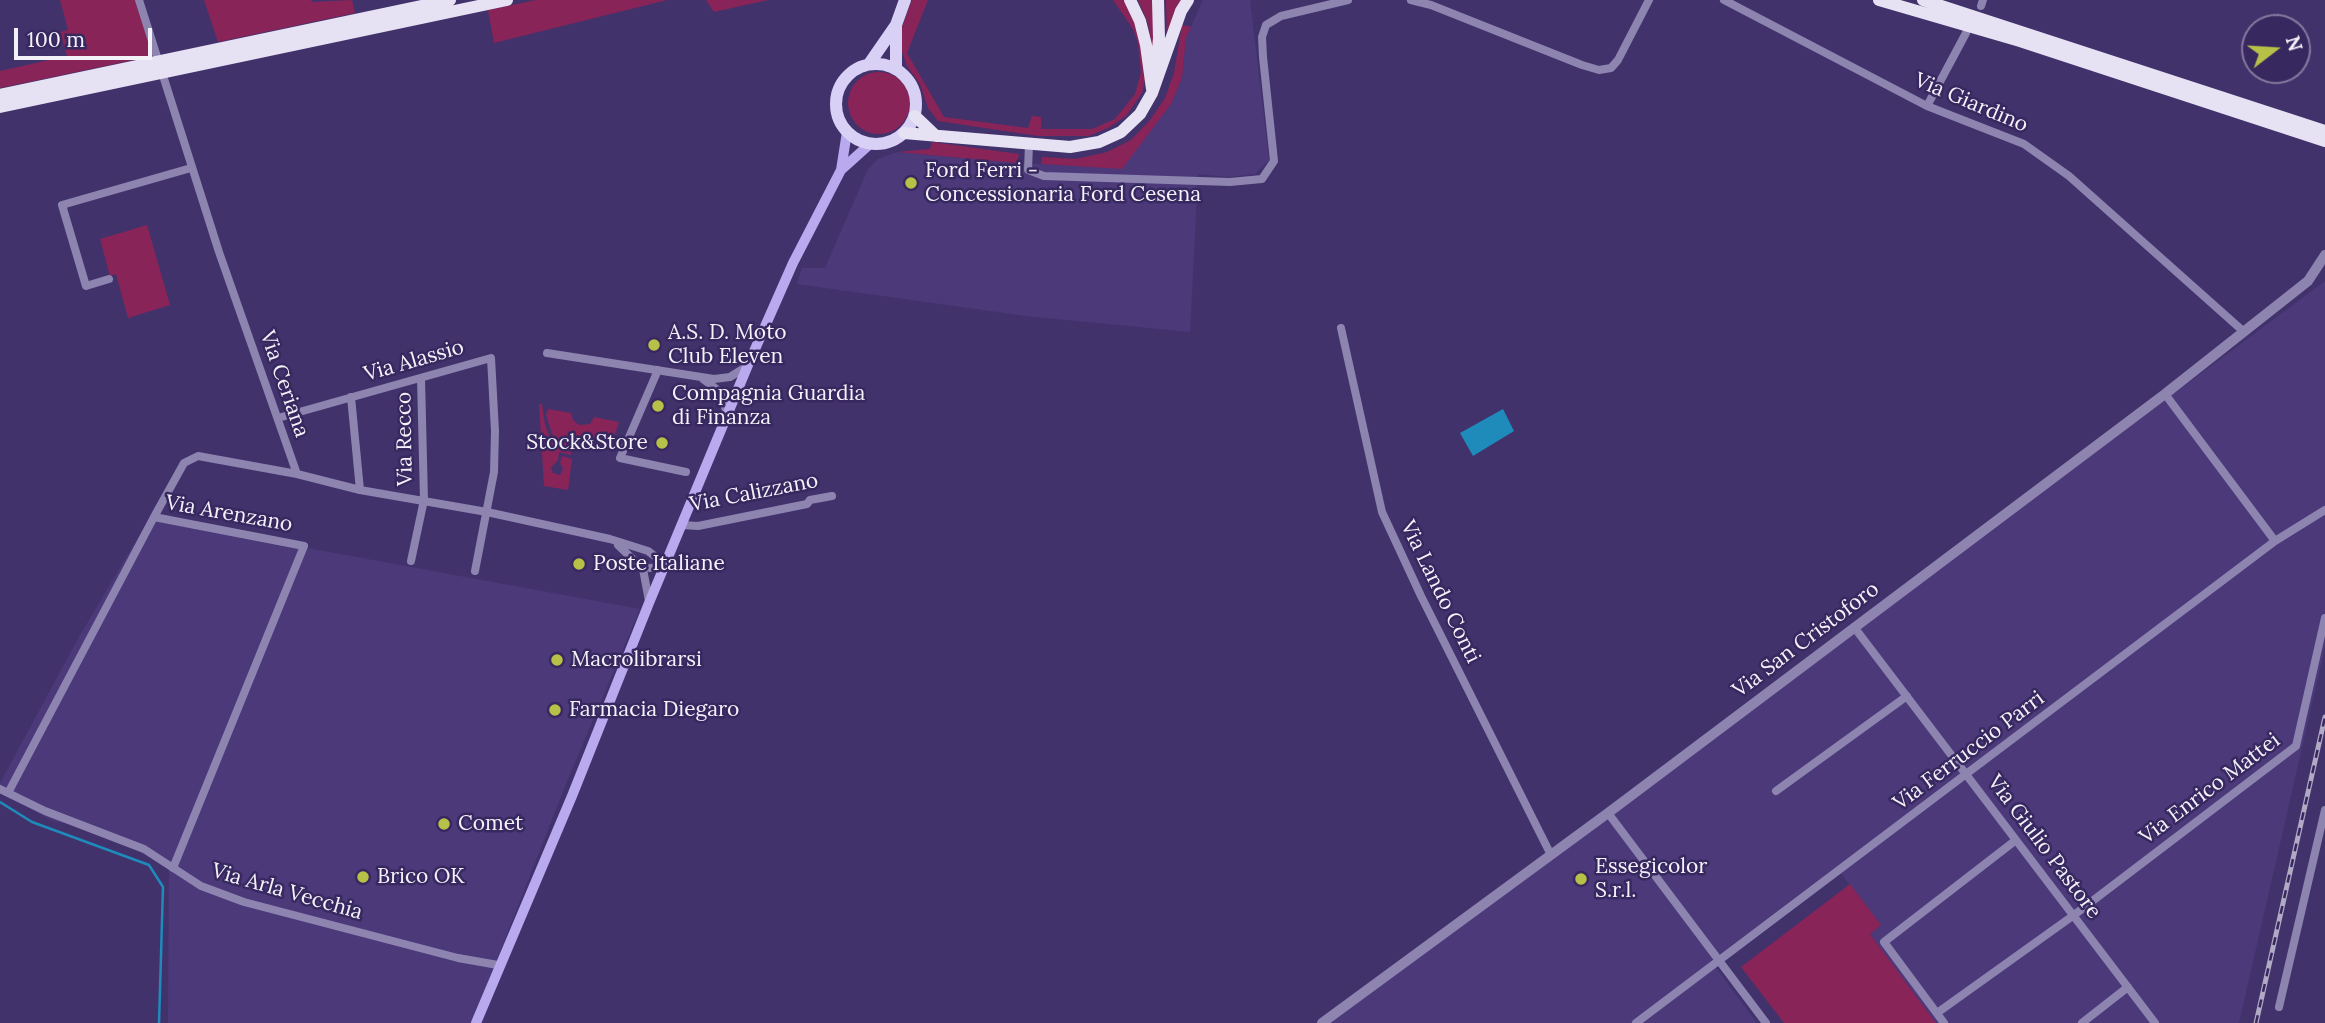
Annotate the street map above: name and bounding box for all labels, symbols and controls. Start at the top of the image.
scale bar [18,14,156,58]
north arrow [2241,14,2311,84]
text: 100 m [27,26,85,53]
text: N [2281,33,2308,54]
street label: Via Giardino [1910,68,2032,138]
place label: Ford Ferri - Concessionaria Ford Cesena [925,158,1201,208]
marker: Ford Ferri - Concessionaria Ford Cesena [903,175,919,191]
place label: A.S. D. Moto Club Eleven [668,320,787,370]
street label: Via Ceriana [254,327,314,441]
street label: Via Alassio [361,335,467,387]
marker: A.S. D. Moto Club Eleven [646,337,662,353]
place label: Compagnia Guardia di Finanza [672,381,865,431]
street label: Via Recco [392,392,418,486]
marker: Compagnia Guardia di Finanza [650,398,666,414]
place label: Stock&Store [526,430,648,456]
marker: Stock&Store [654,435,670,451]
street label: Via Calizzano [688,468,820,518]
street label: Via Arenzano [164,490,294,538]
street label: Via Lando Conti [1395,516,1485,668]
place label: Poste Italiane [593,551,725,577]
marker: Poste Italiane [571,556,587,572]
street label: Via San Cristoforo [1728,577,1884,703]
place label: Macrolibrarsi [571,647,702,673]
marker: Macrolibrarsi [549,652,565,668]
street label: Via Ferruccio Parri [1889,686,2049,816]
place label: Farmacia Diegaro [569,697,739,723]
marker: Farmacia Diegaro [547,702,563,718]
street label: Via Enrico Mattei [2135,728,2285,850]
street label: Via Giulio Pastore [1982,770,2106,924]
place label: Comet [458,811,523,837]
marker: Comet [436,816,452,832]
place label: Essegicolor S.r.l. [1595,854,1707,904]
street label: Via Arla Vecchia [209,858,365,926]
place label: Brico OK [377,864,465,890]
marker: Brico OK [355,869,371,885]
marker: Essegicolor S.r.l. [1573,871,1589,887]

